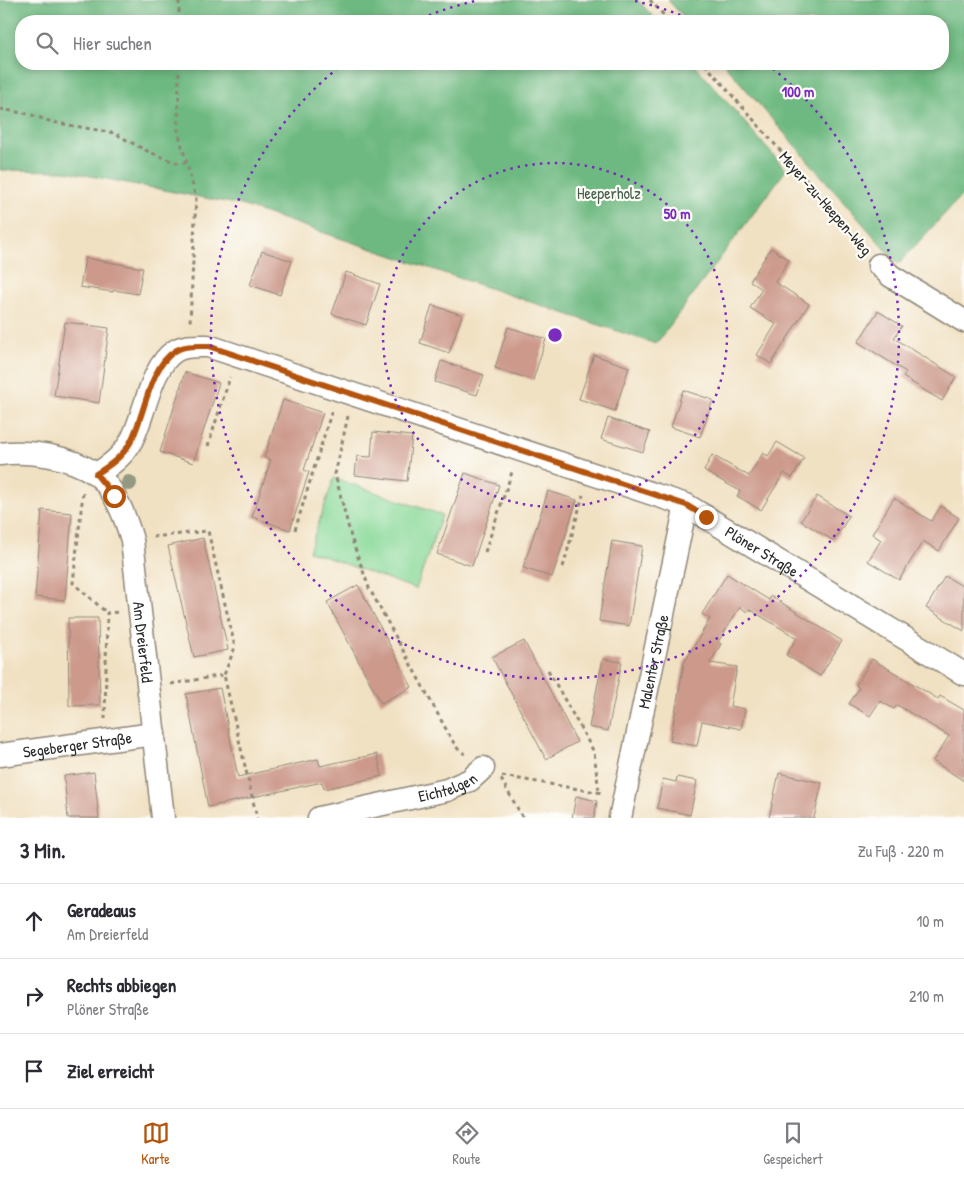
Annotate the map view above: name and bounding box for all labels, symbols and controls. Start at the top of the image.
search box [15,15,949,70]
icon: search [33,29,61,57]
text: Hier suchen [73,30,152,56]
text: 100 m [782,81,814,102]
street label: Meyer-zu-Heepen-Weg [774,146,878,260]
park label: Heeperholz [577,182,641,204]
text: 50 m [664,203,690,224]
centre of rings [546,326,564,344]
route start [103,485,126,508]
route end [695,506,718,529]
street label: Plöner Straße [721,520,803,582]
street label: Am Dreierfeld [128,600,159,684]
street label: Malenter Straße [632,612,674,710]
street label: Segeberger Straße [21,726,134,763]
street label: Eichtelgen [416,768,482,807]
text: 3 Min. [20,836,65,865]
text: Zu Fuß · 220 m [858,840,944,862]
text: Geradeaus [67,897,136,923]
icon: ahead [20,907,48,935]
text: 10 m [916,910,944,932]
text: Am Dreierfeld [67,923,148,945]
text: Rechts abbiegen [67,972,176,998]
icon: right [20,982,48,1010]
text: 210 m [909,985,944,1007]
text: Plöner Straße [67,998,149,1020]
icon: arrive [20,1057,48,1085]
text: Ziel erreicht [67,1058,154,1084]
tab: Karte [141,1119,170,1168]
tab: Route [453,1119,481,1168]
tab: Gespeichert [763,1119,823,1168]

